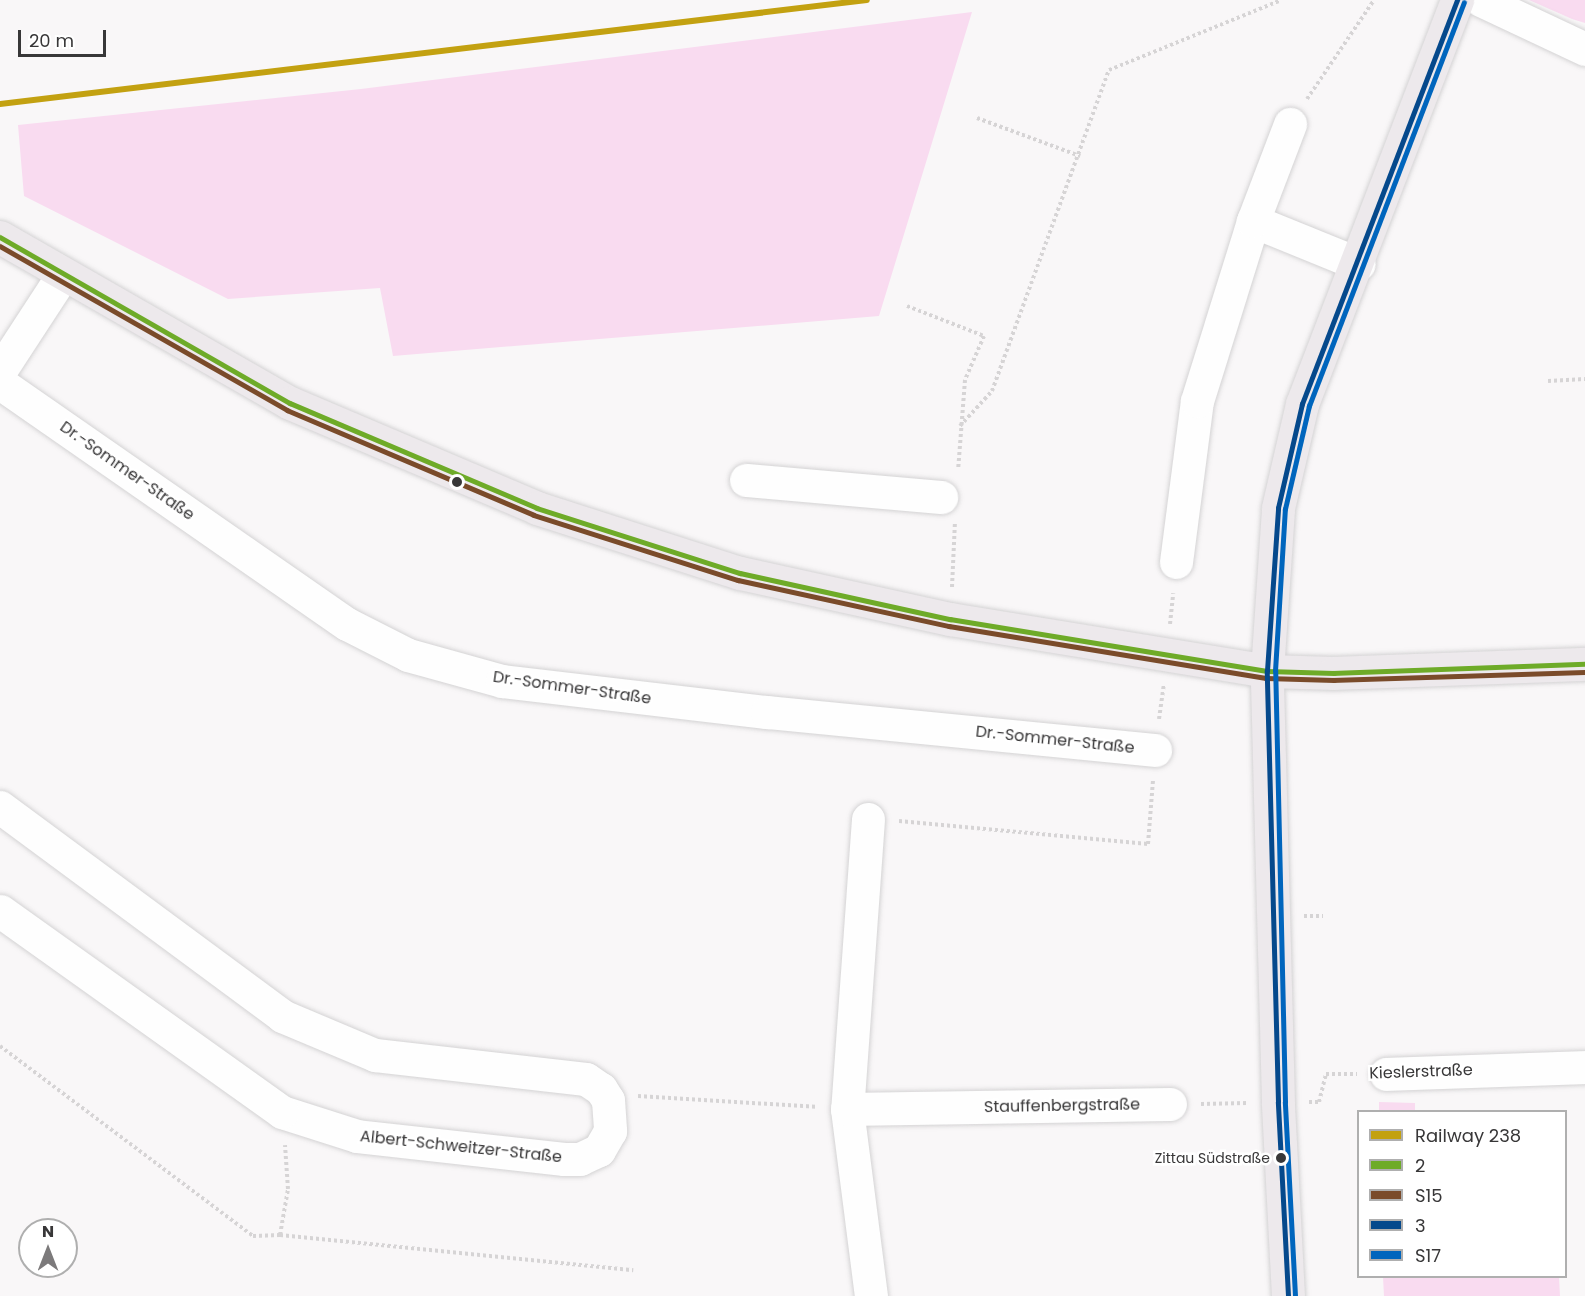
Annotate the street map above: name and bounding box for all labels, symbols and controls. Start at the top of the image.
scale bar [21,18,110,56]
text: 20 m [29,28,74,53]
street label: Dr.-Sommer-Straße [56,417,198,525]
unlabelled marker [451,476,463,488]
street label: Dr.-Sommer-Straße [492,667,652,709]
street label: Dr.-Sommer-Straße [975,722,1135,758]
street label: Kieslerstraße [1369,1061,1473,1083]
street label: Stauffenbergstraße [984,1095,1140,1117]
legend [1357,1110,1567,1278]
text: Railway 238 [1415,1123,1521,1148]
street label: Albert-Schweitzer-Straße [359,1127,563,1167]
place label: Zittau Südstraße [1155,1150,1270,1166]
marker: Zittau Südstraße [1275,1152,1287,1164]
text: 2 [1415,1153,1425,1178]
text: S15 [1415,1183,1443,1208]
text: 3 [1415,1213,1426,1238]
north arrow [18,1218,78,1278]
text: N [42,1220,54,1243]
text: S17 [1415,1243,1441,1268]

